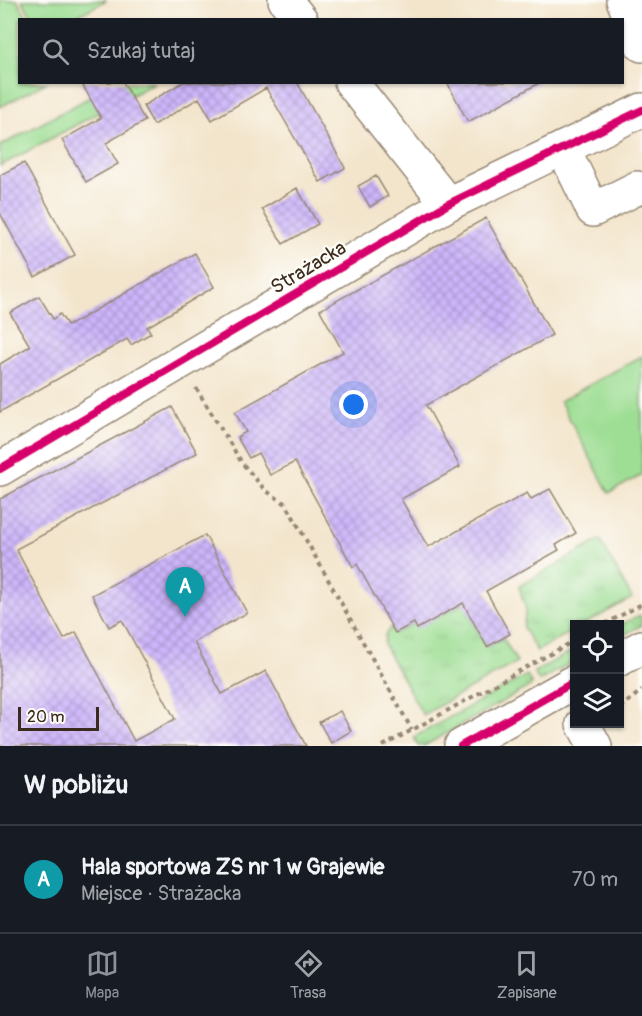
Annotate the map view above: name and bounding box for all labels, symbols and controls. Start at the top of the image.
search box [18,18,624,84]
icon: search [39,35,72,68]
text: Szukaj tutaj [87,37,196,65]
street label: Strażacka [266,235,351,300]
your location [339,390,368,419]
pin: A [166,568,204,617]
map controls [570,620,624,728]
button: locate [570,620,624,674]
button: layers [570,674,624,728]
scale bar [18,704,99,732]
text: 20 m [27,707,65,727]
text: W pobliżu [24,769,128,801]
text: Hala sportowa ZS nr 1 w Grajewie [81,853,384,881]
text: A [37,867,50,892]
text: 70 m [572,867,618,892]
text: Miejsce · Strażacka [81,881,241,906]
tab: Mapa [85,947,119,1003]
tab: Trasa [290,947,326,1003]
tab: Zapisane [497,947,557,1003]

